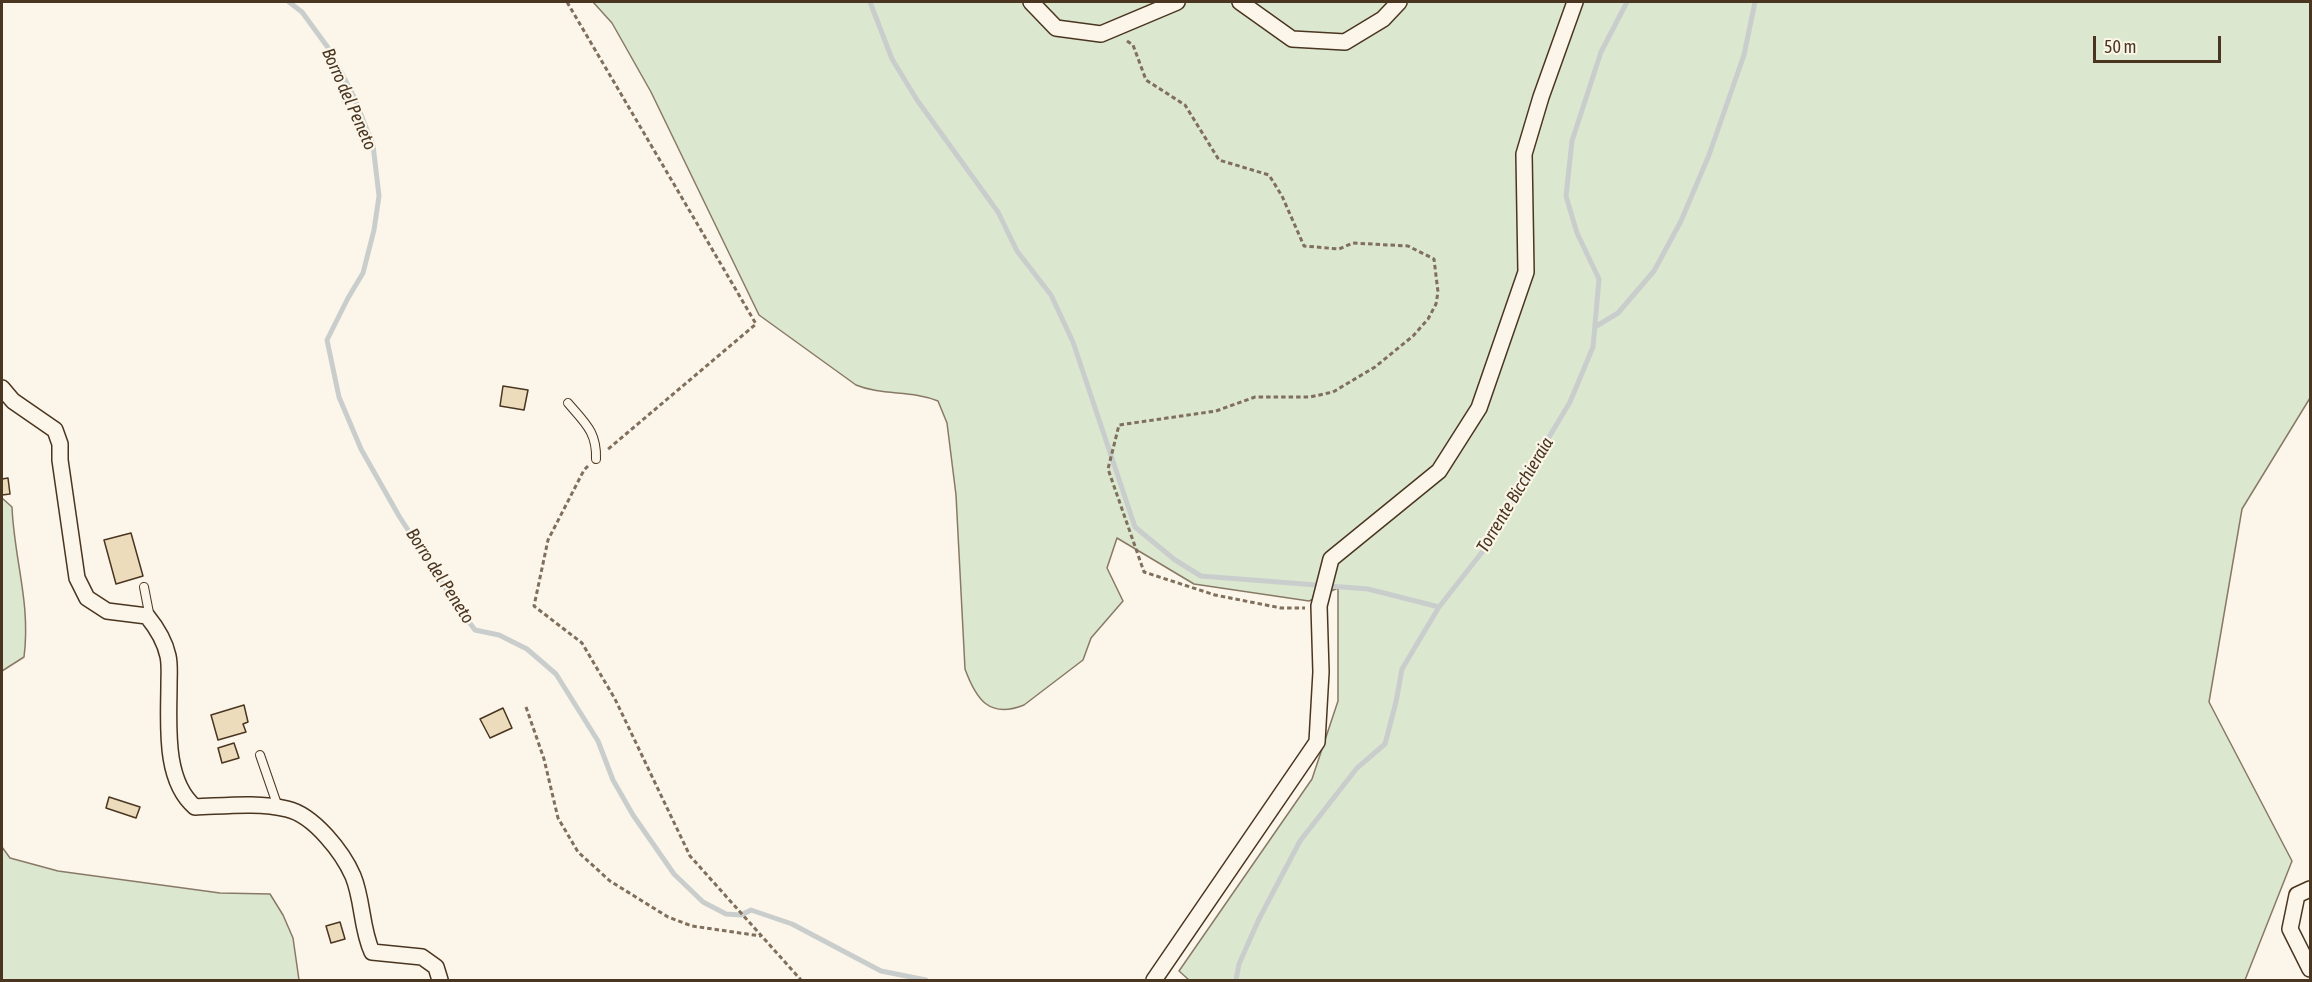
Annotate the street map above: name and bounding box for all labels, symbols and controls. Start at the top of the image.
scale bar [2096,24,2224,62]
text: 50 m [2104,36,2136,57]
water label: Borro del Peneto [317,45,381,153]
water label: Torrente Bicchieraia [1472,433,1558,557]
water label: Borro del Peneto [401,524,479,628]

